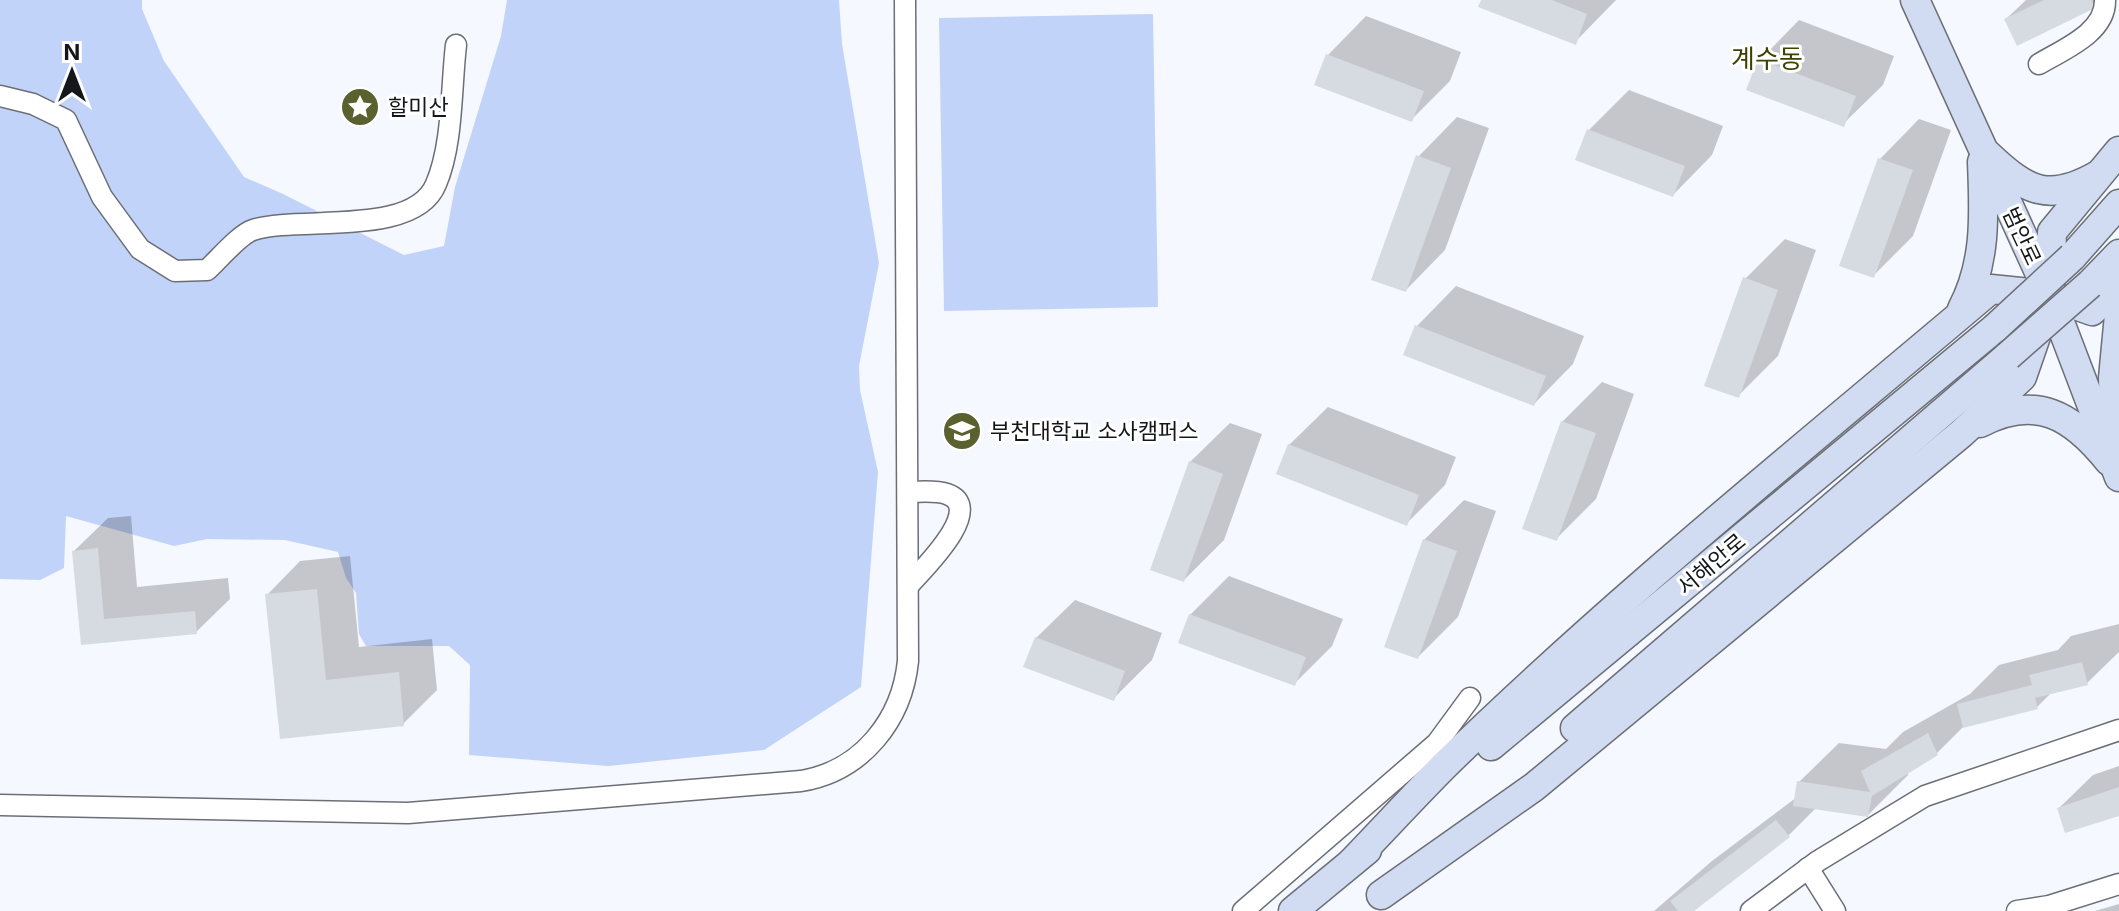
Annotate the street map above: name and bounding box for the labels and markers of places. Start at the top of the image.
place icon: 할미산 [339,86,381,128]
place label: 할미산 [388,94,449,120]
school or university icon: 부천대학교 소사캠퍼스 [941,410,983,452]
place label: 부천대학교 소사캠퍼스 [990,418,1199,444]

